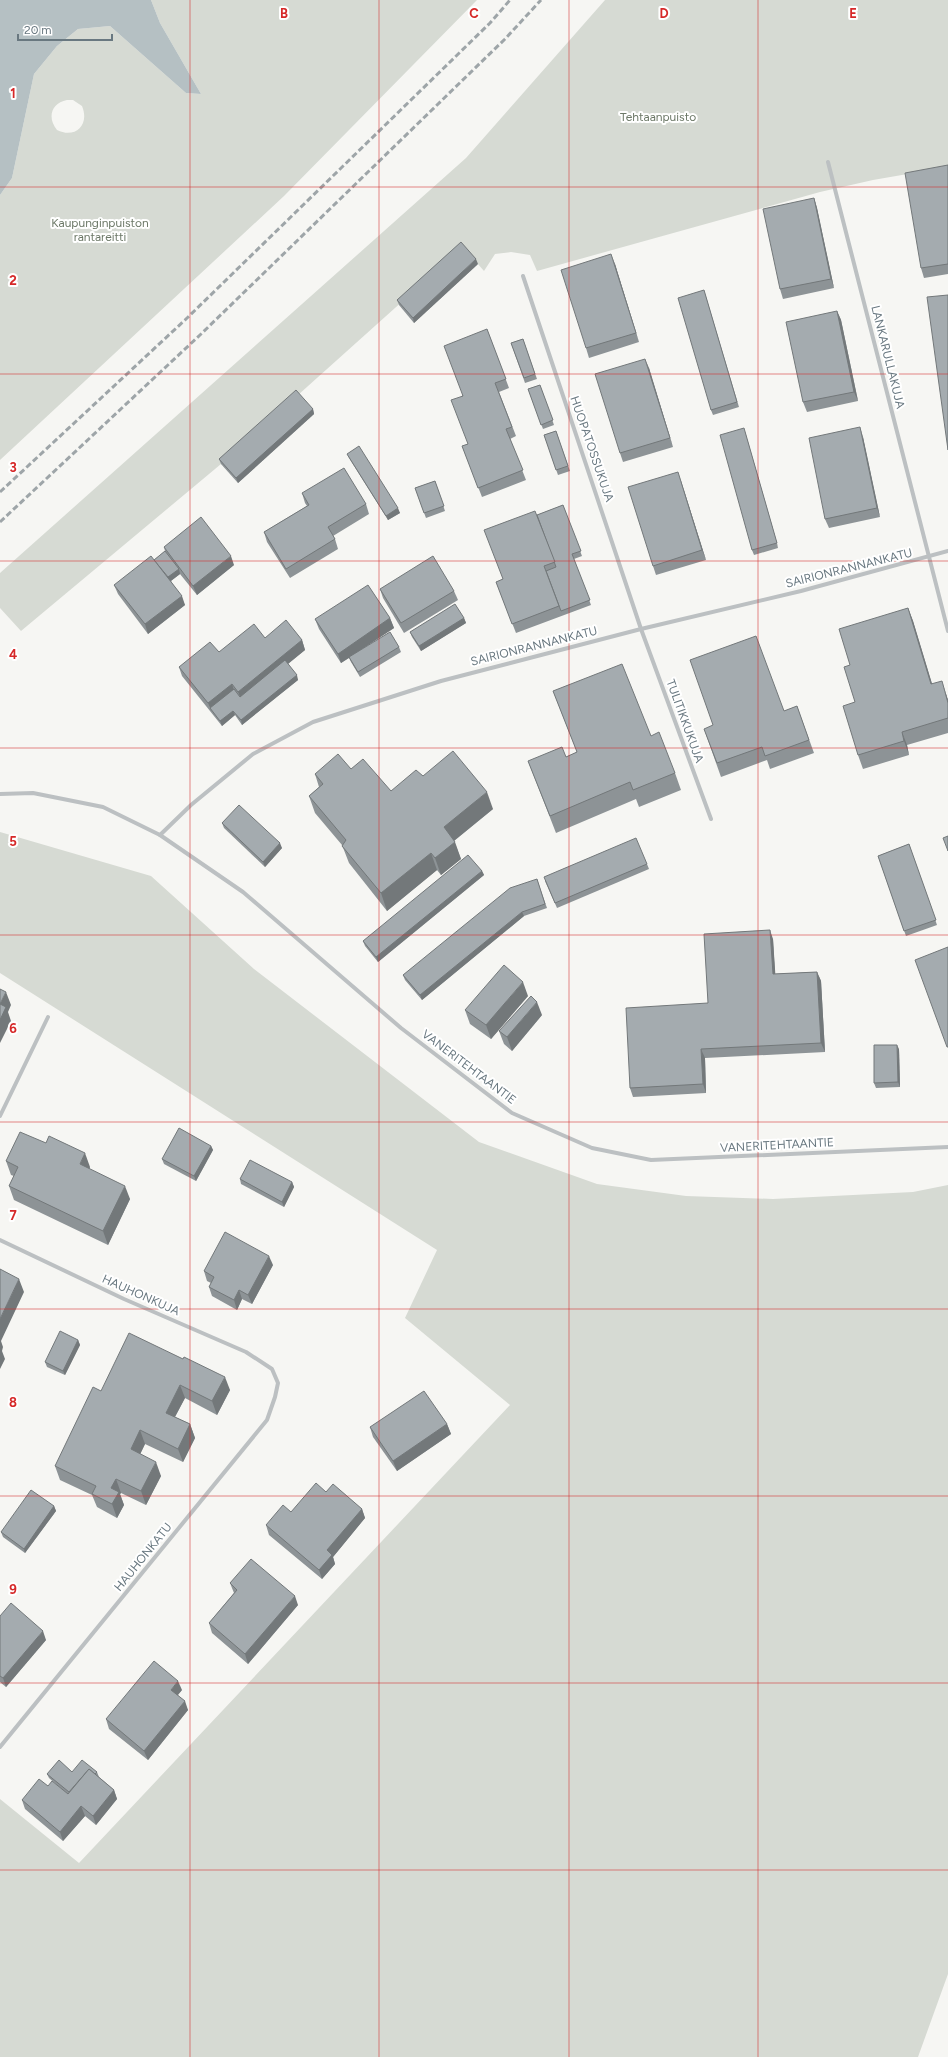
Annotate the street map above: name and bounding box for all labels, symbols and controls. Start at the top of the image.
text: B [280,6,288,21]
text: C [469,6,479,21]
text: D [659,6,669,21]
text: E [849,6,857,21]
scale bar [18,16,112,42]
text: 20 m [24,23,52,37]
text: 1 [10,86,16,101]
park label: Tehtaanpuisto [620,110,696,124]
park label: Kaupunginpuiston rantareitti [51,216,149,244]
text: 2 [9,273,17,288]
street label: LANKARULLAKUJA [868,304,908,410]
street label: HUOPATOSSUKUJA [567,394,617,504]
text: 3 [9,460,17,475]
street label: SAIRIONRANNANKATU [784,545,914,591]
street label: SAIRIONRANNANKATU [469,623,599,669]
text: 4 [9,647,17,662]
street label: TULITIKKUKUJA [663,677,707,765]
text: 5 [9,834,17,849]
text: 6 [9,1021,17,1036]
street label: VANERITEHTAANTIE [419,1027,519,1107]
street label: VANERITEHTAANTIE [720,1135,834,1155]
text: 7 [9,1208,17,1223]
street label: HAUHONKUJA [100,1272,182,1318]
text: 8 [9,1395,17,1410]
street label: HAUHONKATU [111,1520,175,1594]
text: 9 [9,1582,17,1597]

